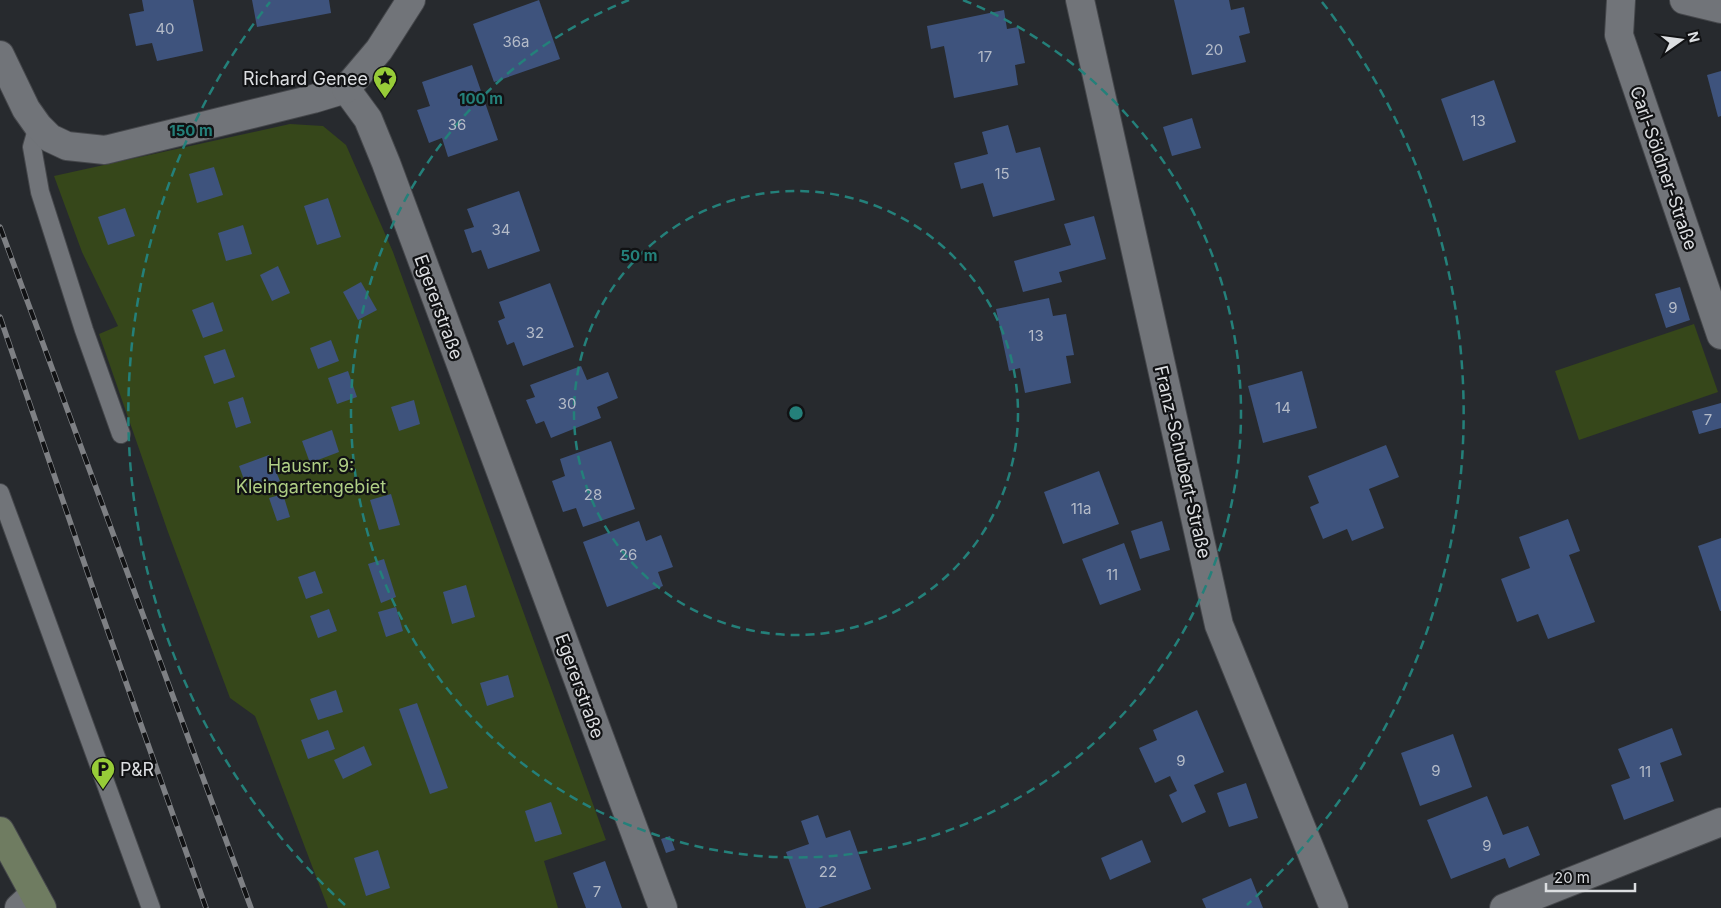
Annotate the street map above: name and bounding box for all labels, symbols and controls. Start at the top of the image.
north arrow [1656,15,1706,65]
house number: 40 [155,19,175,38]
text: N [1685,30,1704,44]
house number: 36a [503,32,530,51]
house number: 20 [1205,40,1223,59]
house number: 17 [978,47,992,66]
place icon: Richard Genee [372,65,398,99]
place label: Richard Genee [243,68,368,89]
street label: Carl-Söldner-Straße [1626,83,1702,253]
text: 100 m [459,89,503,108]
house number: 13 [1470,111,1486,130]
house number: 36 [448,115,466,134]
text: 150 m [169,121,213,140]
house number: 15 [994,164,1010,183]
house number: 34 [492,220,510,239]
text: 50 m [621,246,657,265]
street label: Egererstraße [410,252,468,362]
house number: 9 [1668,298,1678,317]
house number: 32 [526,323,544,342]
house number: 13 [1028,326,1044,345]
street label: Franz-Schubert-Straße [1151,364,1215,560]
house number: 30 [558,394,576,413]
house number: 14 [1275,398,1291,417]
centre of rings [787,404,805,422]
house number: 7 [1704,410,1712,429]
park label: Hausnr. 9: Kleingartengebiet [236,455,386,497]
house number: 28 [584,485,602,504]
house number: 11a [1071,499,1091,518]
house number: 26 [619,545,637,564]
house number: 11 [1106,565,1118,584]
street label: Egererstraße [551,631,609,741]
house number: 9 [1176,751,1186,770]
parking icon: P&R [90,756,116,790]
place label: P&R [120,759,154,780]
house number: 9 [1431,761,1441,780]
house number: 11 [1639,762,1651,781]
house number: 9 [1482,836,1492,855]
scale bar [1546,860,1635,892]
house number: 22 [819,862,837,881]
text: 20 m [1554,868,1590,887]
house number: 7 [593,882,601,901]

